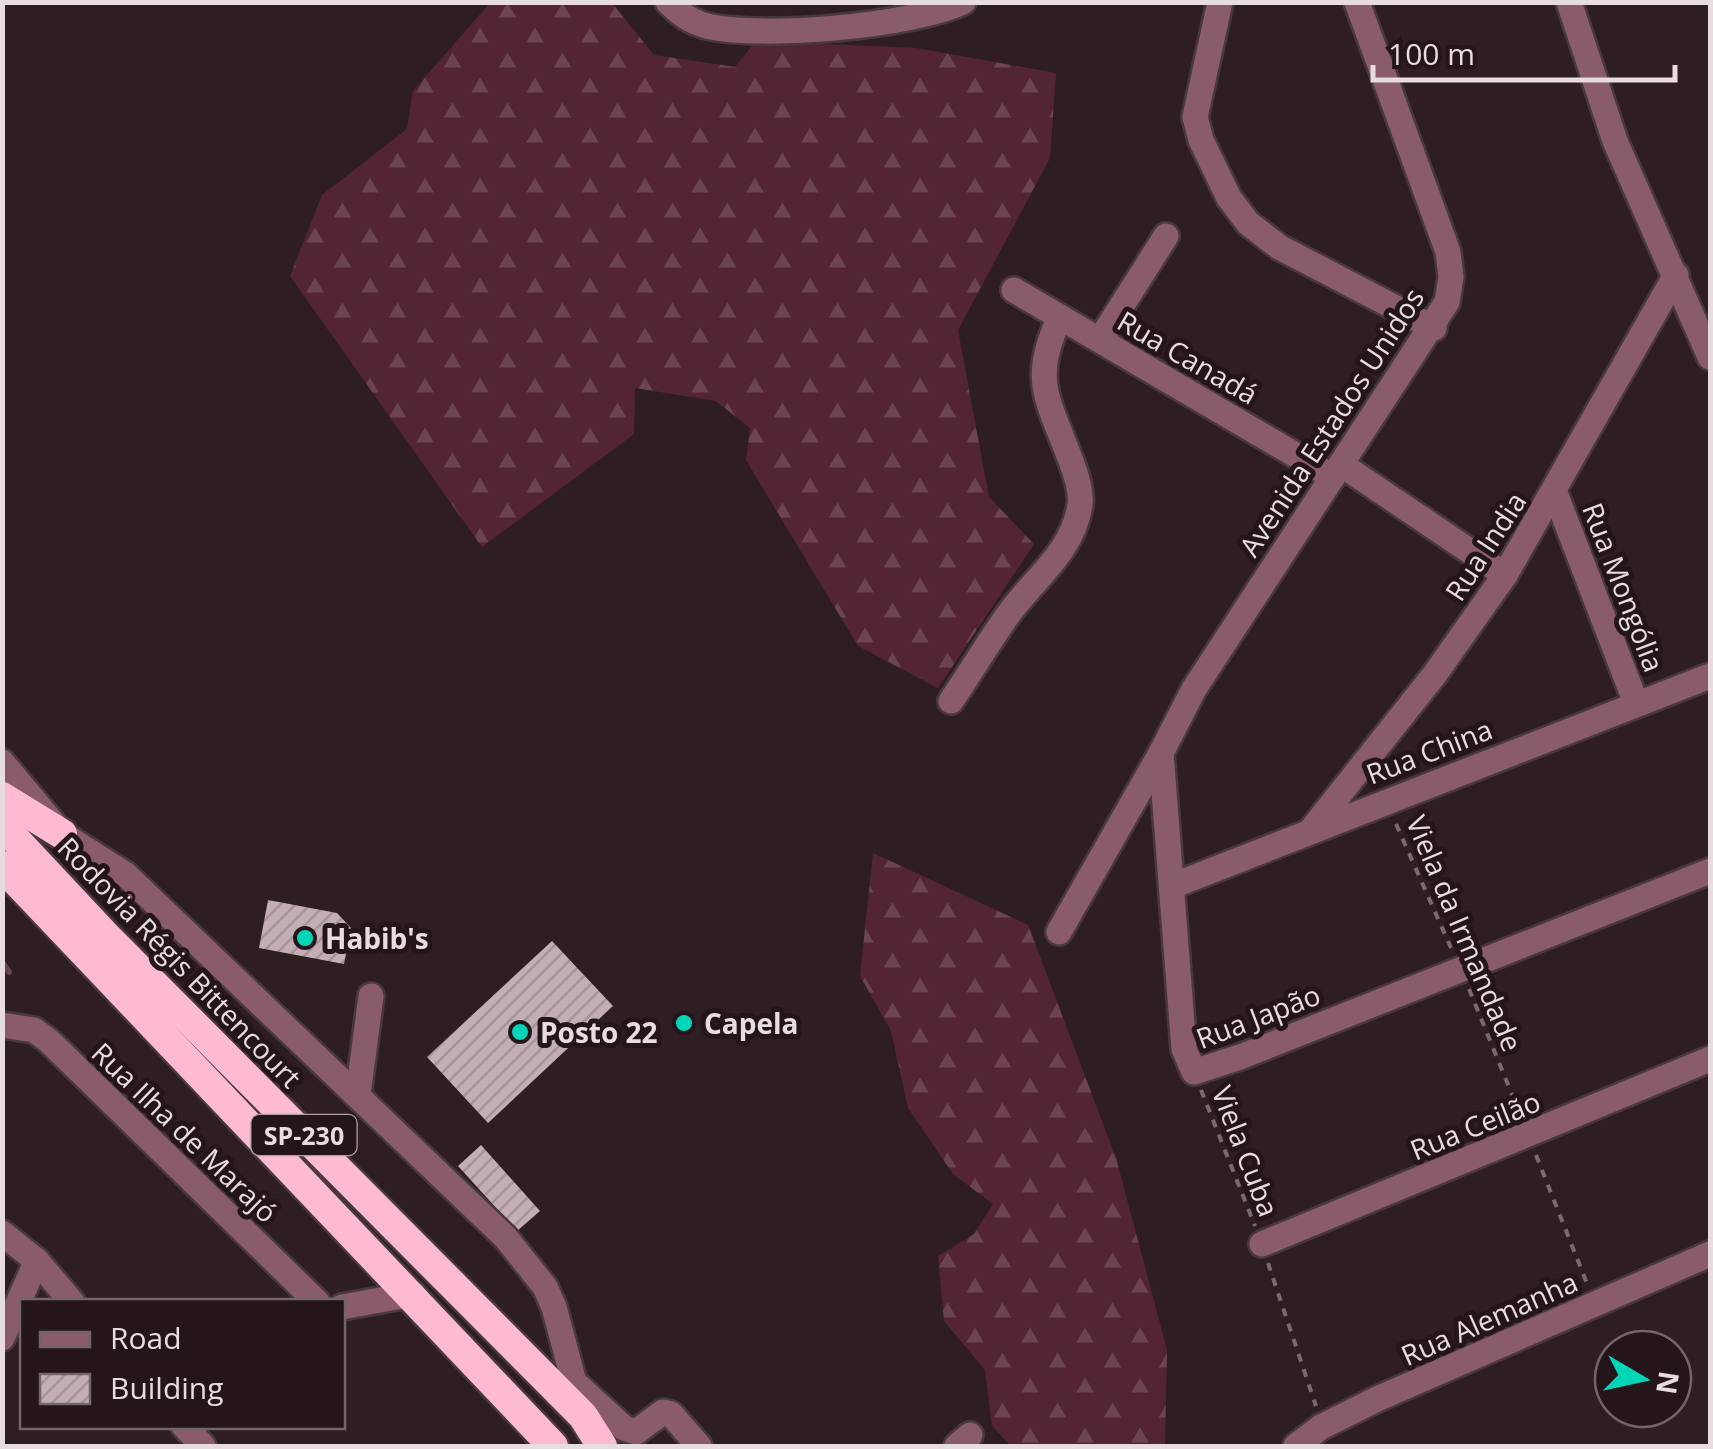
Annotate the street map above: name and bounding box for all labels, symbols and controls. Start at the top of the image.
scale bar [1373,20,1676,82]
text: 100 m [1388,33,1475,74]
street label: Avenida Estados Unidos [1230,281,1432,563]
street label: Rua Canadá [1111,302,1265,412]
street label: Rua India [1436,484,1534,608]
street label: Rua Mongólia [1574,497,1674,677]
street label: Rua China [1361,710,1497,792]
street label: Viela da Irmandade [1398,809,1532,1057]
street label: Rodovia Régis Bittencourt [50,828,310,1096]
place label: Habib's [325,919,429,957]
marker: Habib's [294,927,316,949]
street label: Rua Japão [1191,975,1325,1057]
place label: Capela [704,1004,798,1042]
marker: Capela [673,1012,695,1034]
place label: Posto 22 [540,1013,658,1051]
marker: Posto 22 [509,1021,531,1043]
street label: Rua Ilha de Marajó [84,1034,286,1230]
street label: Viela Cuba [1204,1080,1288,1222]
street label: Rua Ceilão [1404,1082,1546,1168]
road number: SP-230 [252,1115,356,1155]
street label: Rua Alemanha [1395,1262,1583,1374]
legend [20,1299,345,1429]
text: Road [110,1317,182,1358]
north arrow [1593,1329,1693,1429]
text: Building [110,1367,224,1408]
text: N [1648,1369,1689,1397]

